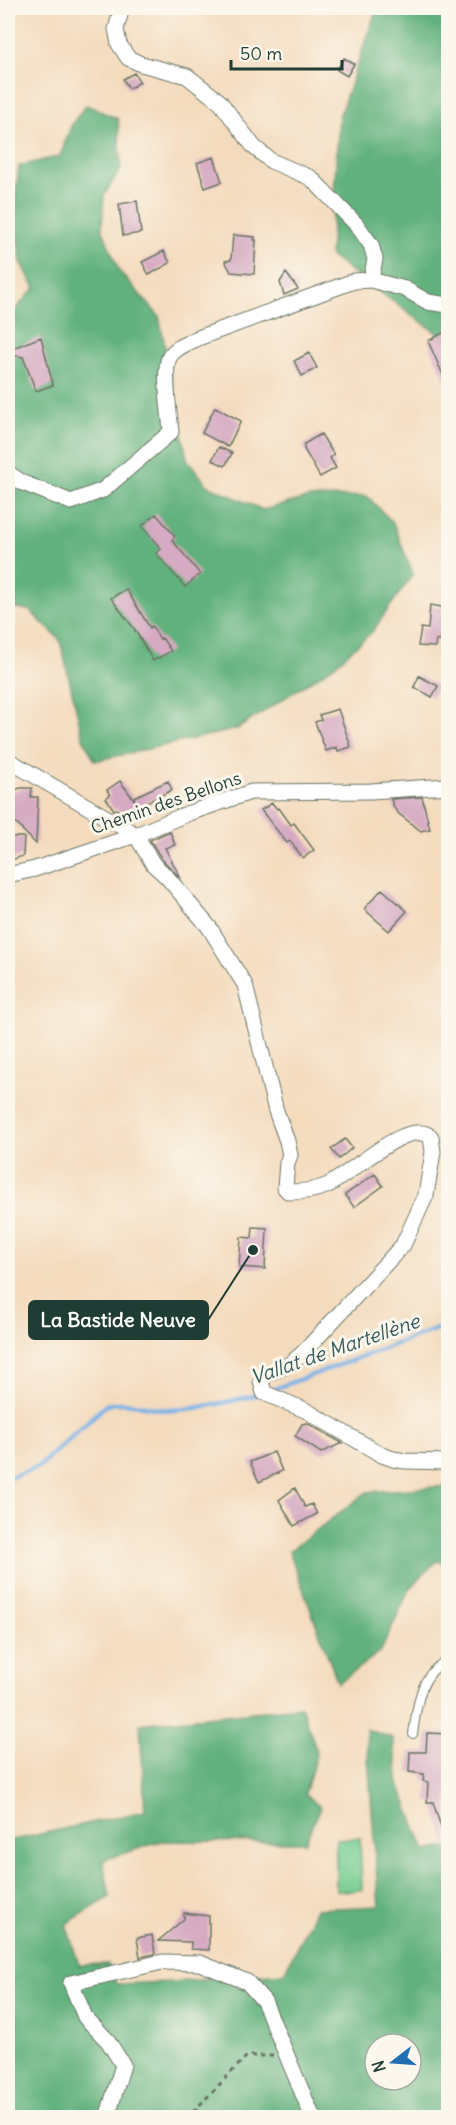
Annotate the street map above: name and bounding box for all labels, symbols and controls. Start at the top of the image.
scale bar [231,33,342,71]
text: 50 m [240,42,282,65]
street label: Chemin des Bellons [88,766,244,839]
callout: La Bastide Neuve [29,1301,208,1339]
text: La Bastide Neuve [40,1307,196,1332]
water label: Vallat de Martellène [247,1307,424,1389]
north arrow [363,2032,423,2092]
text: N [367,2058,390,2075]

